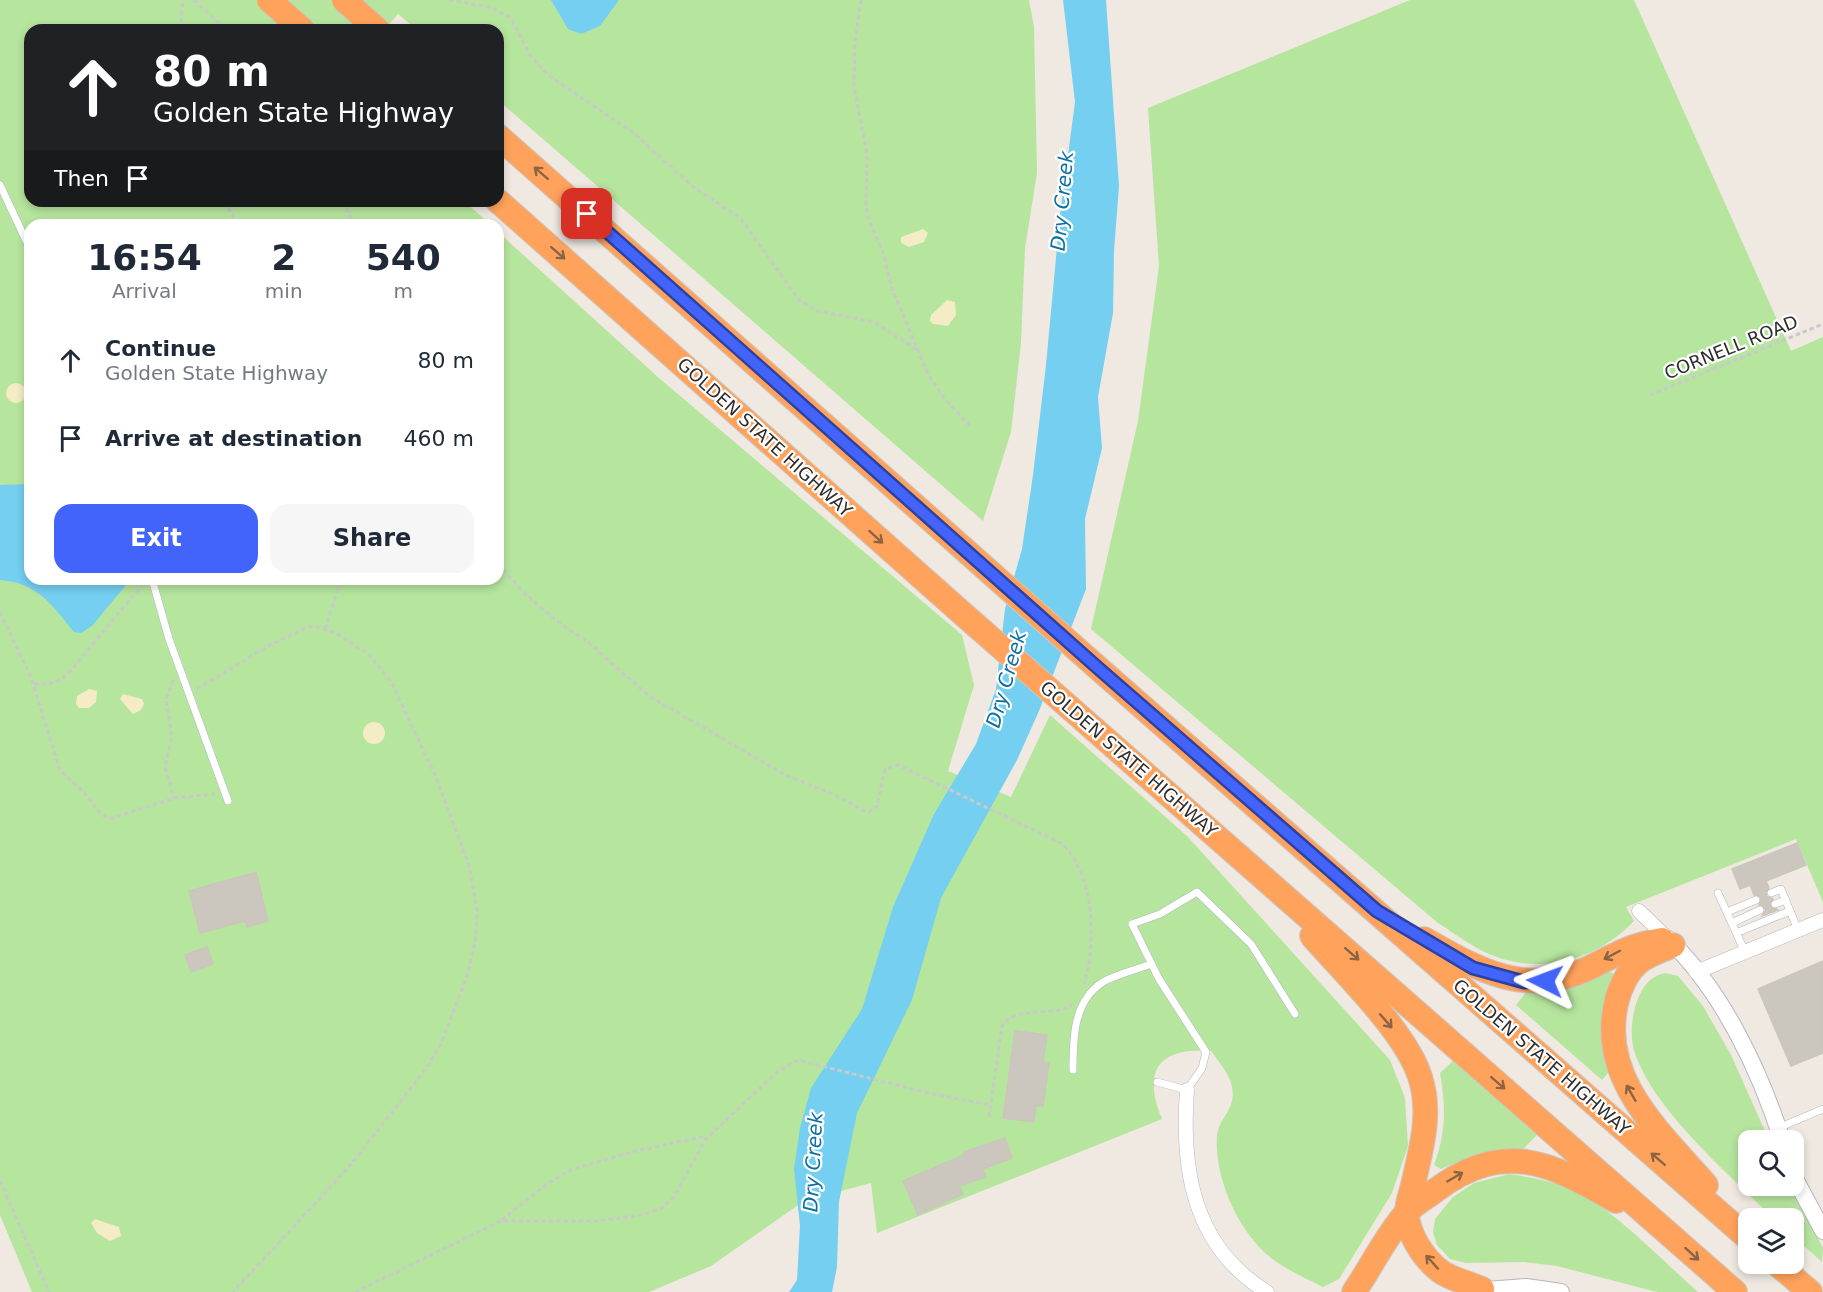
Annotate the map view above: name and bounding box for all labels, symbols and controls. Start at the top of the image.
text: 80 m [153,47,270,96]
icon: ahead [54,48,132,126]
text: Golden State Highway [153,97,454,128]
water label: Dry Creek [1046,149,1078,252]
icon: arrive [121,162,154,195]
text: Then [54,166,109,191]
one-way arrow [534,166,549,180]
pin [561,188,612,239]
icon: arrive [570,197,603,230]
text: 16:54 [87,237,202,278]
text: 2 [271,237,296,278]
text: 540 [366,237,441,278]
one-way arrow [549,246,565,260]
text: Arrival [112,279,177,303]
text: min [265,279,303,303]
text: m [394,279,413,303]
street label: CORNELL ROAD [1661,311,1801,383]
text: Continue [105,336,216,361]
icon: ahead [54,344,87,377]
text: 80 m [418,348,474,373]
street label: GOLDEN STATE HIGHWAY [673,353,857,522]
text: Golden State Highway [105,361,328,385]
icon: arrive [54,422,87,455]
text: Arrive at destination [105,426,362,451]
text: 460 m [404,426,474,451]
button: Exit [54,504,258,573]
button: Share [270,504,474,573]
one-way arrow [868,530,883,544]
water label: Dry Creek [981,626,1032,730]
street label: GOLDEN STATE HIGHWAY [1036,676,1223,842]
one-way arrow [1344,948,1360,961]
position arrow [1513,949,1577,1013]
one-way arrow [1604,949,1621,961]
street label: GOLDEN STATE HIGHWAY [1449,974,1636,1140]
one-way arrow [1379,1013,1393,1028]
one-way arrow [1490,1076,1505,1090]
one-way arrow [1624,1085,1636,1102]
water label: Dry Creek [798,1110,828,1213]
map controls [1738,1130,1804,1274]
button: search [1738,1130,1804,1196]
one-way arrow [1651,1152,1666,1166]
one-way arrow [1446,1171,1463,1183]
button: layers [1738,1208,1804,1274]
one-way arrow [1684,1247,1699,1261]
one-way arrow [1425,1255,1439,1270]

